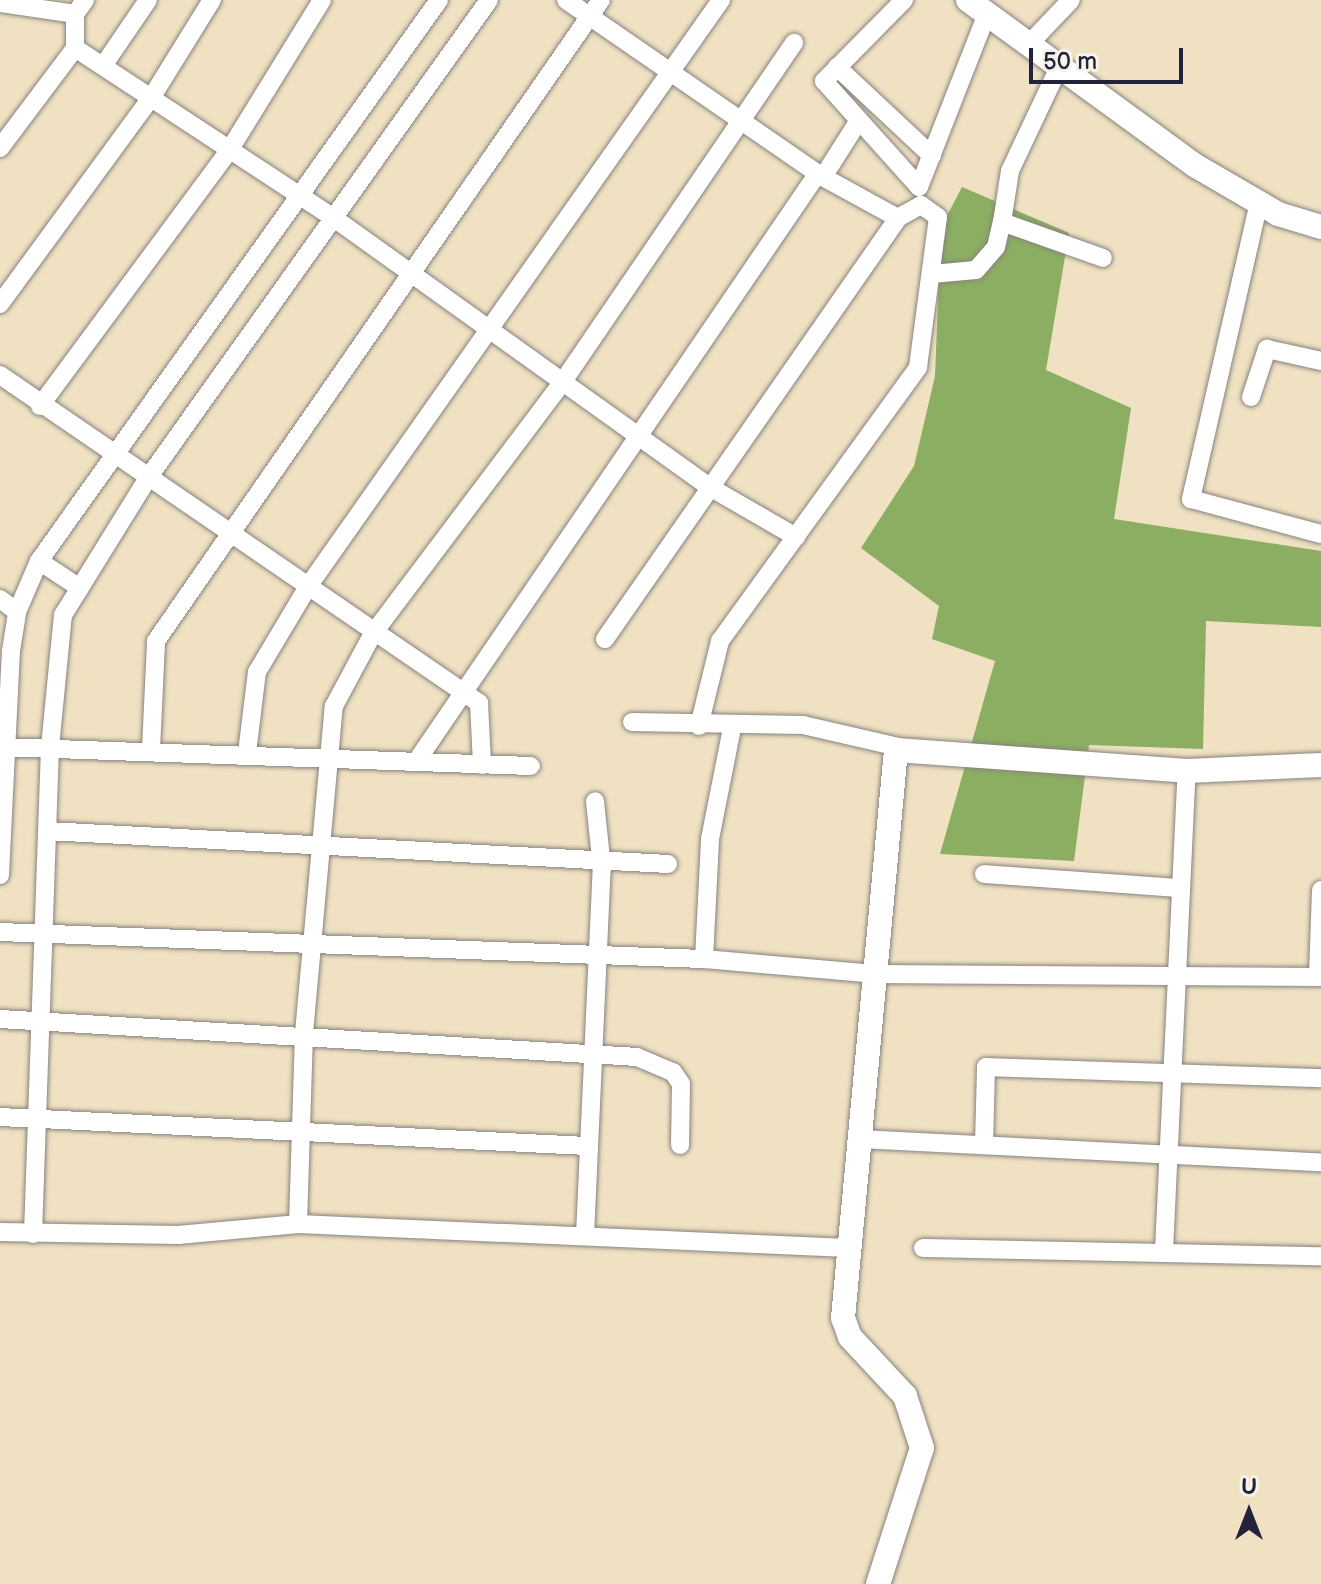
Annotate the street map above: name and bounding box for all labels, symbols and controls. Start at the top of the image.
scale bar [1033,32,1187,82]
text: 50 m [1043,47,1097,76]
north arrow [1209,1472,1289,1552]
text: U [1241,1474,1257,1501]

